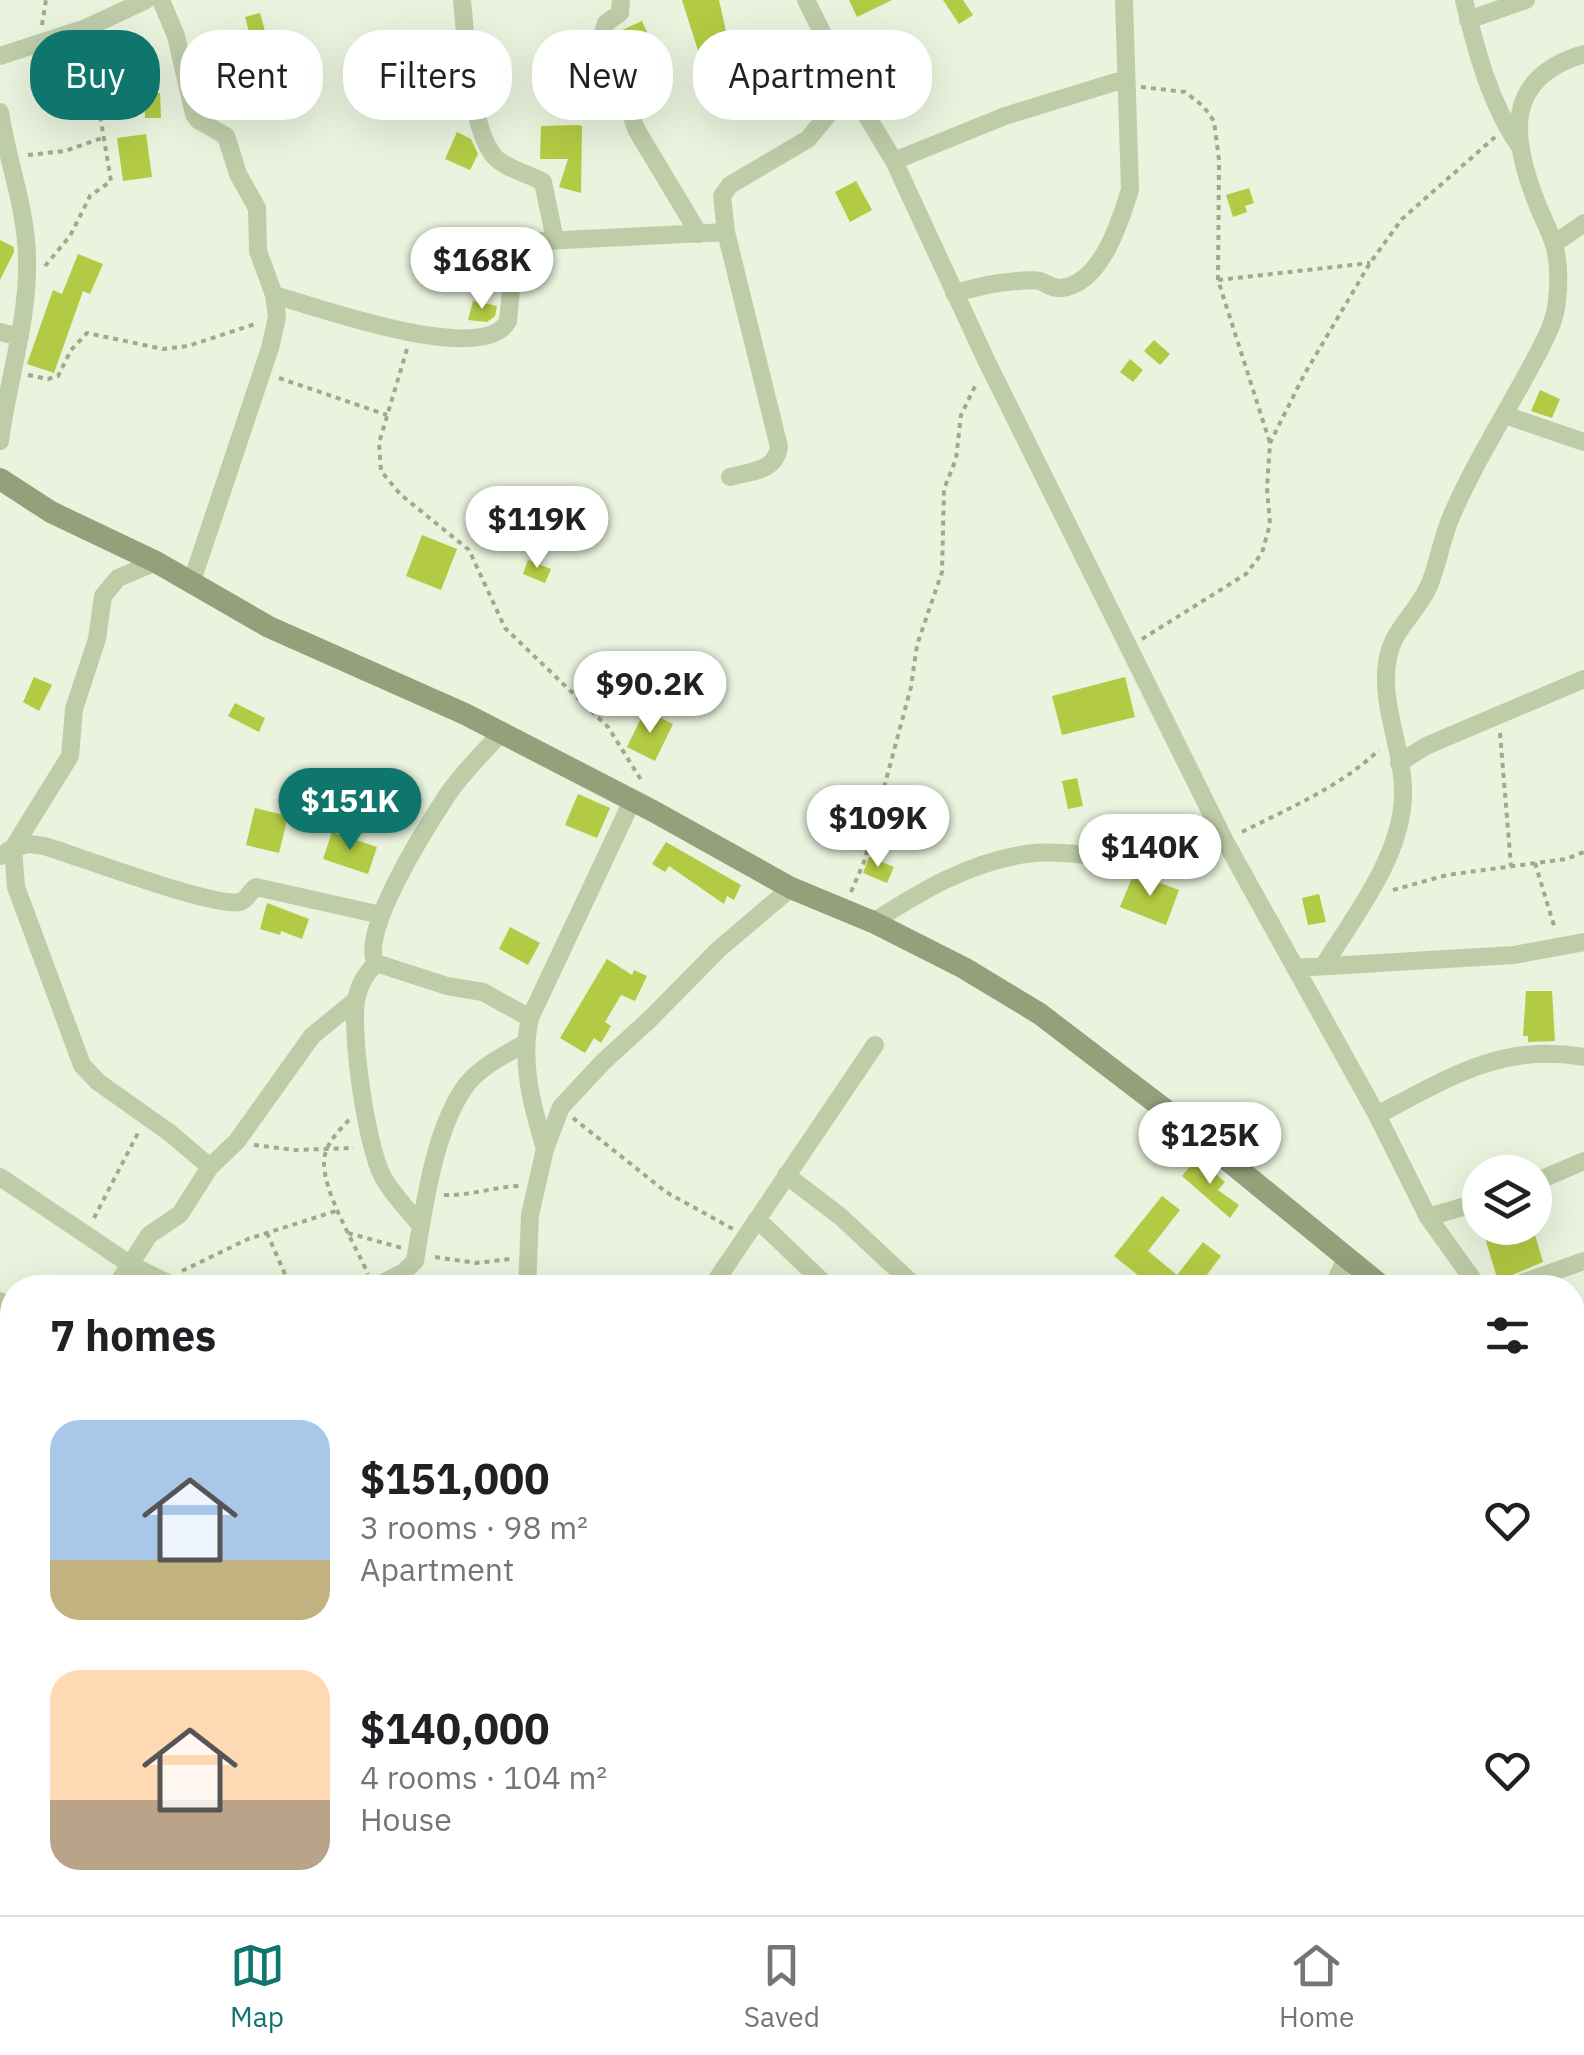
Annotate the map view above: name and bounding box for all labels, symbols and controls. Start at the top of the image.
chip: Buy [30,30,160,120]
chip: Rent [180,30,323,120]
chip: Filters [343,30,512,120]
chip: New [532,30,673,120]
chip: Apartment [693,30,932,120]
pin: $168K [412,227,552,312]
text: $168K [432,238,532,280]
pin: $119K [467,486,607,571]
text: $119K [487,497,587,539]
pin: $90.2K [569,651,731,736]
text: $90.2K [595,662,705,704]
pin: $151K [280,768,420,853]
text: $151K [300,779,400,821]
pin: $109K [808,785,948,870]
text: $109K [828,796,928,838]
pin: $140K [1080,814,1220,899]
text: $140K [1100,825,1200,867]
pin: $125K [1140,1102,1280,1187]
text: $125K [1160,1113,1260,1155]
map controls [1462,1155,1552,1245]
button: layers [1462,1155,1552,1245]
text: 7 homes [50,1308,216,1363]
icon: filters [1480,1308,1535,1363]
text: $151,000 [360,1451,549,1506]
icon: home [130,1460,250,1580]
icon: heart [1480,1493,1535,1548]
text: 3 rooms · 98 m² [360,1506,588,1548]
text: Apartment [360,1548,514,1590]
text: $140,000 [360,1701,549,1756]
icon: home [130,1710,250,1830]
icon: heart [1480,1743,1535,1798]
text: 4 rooms · 104 m² [360,1756,607,1798]
text: House [360,1798,452,1840]
tab: Map [230,1938,285,2035]
tab: Saved [744,1938,820,2035]
tab: Home [1279,1938,1354,2035]

